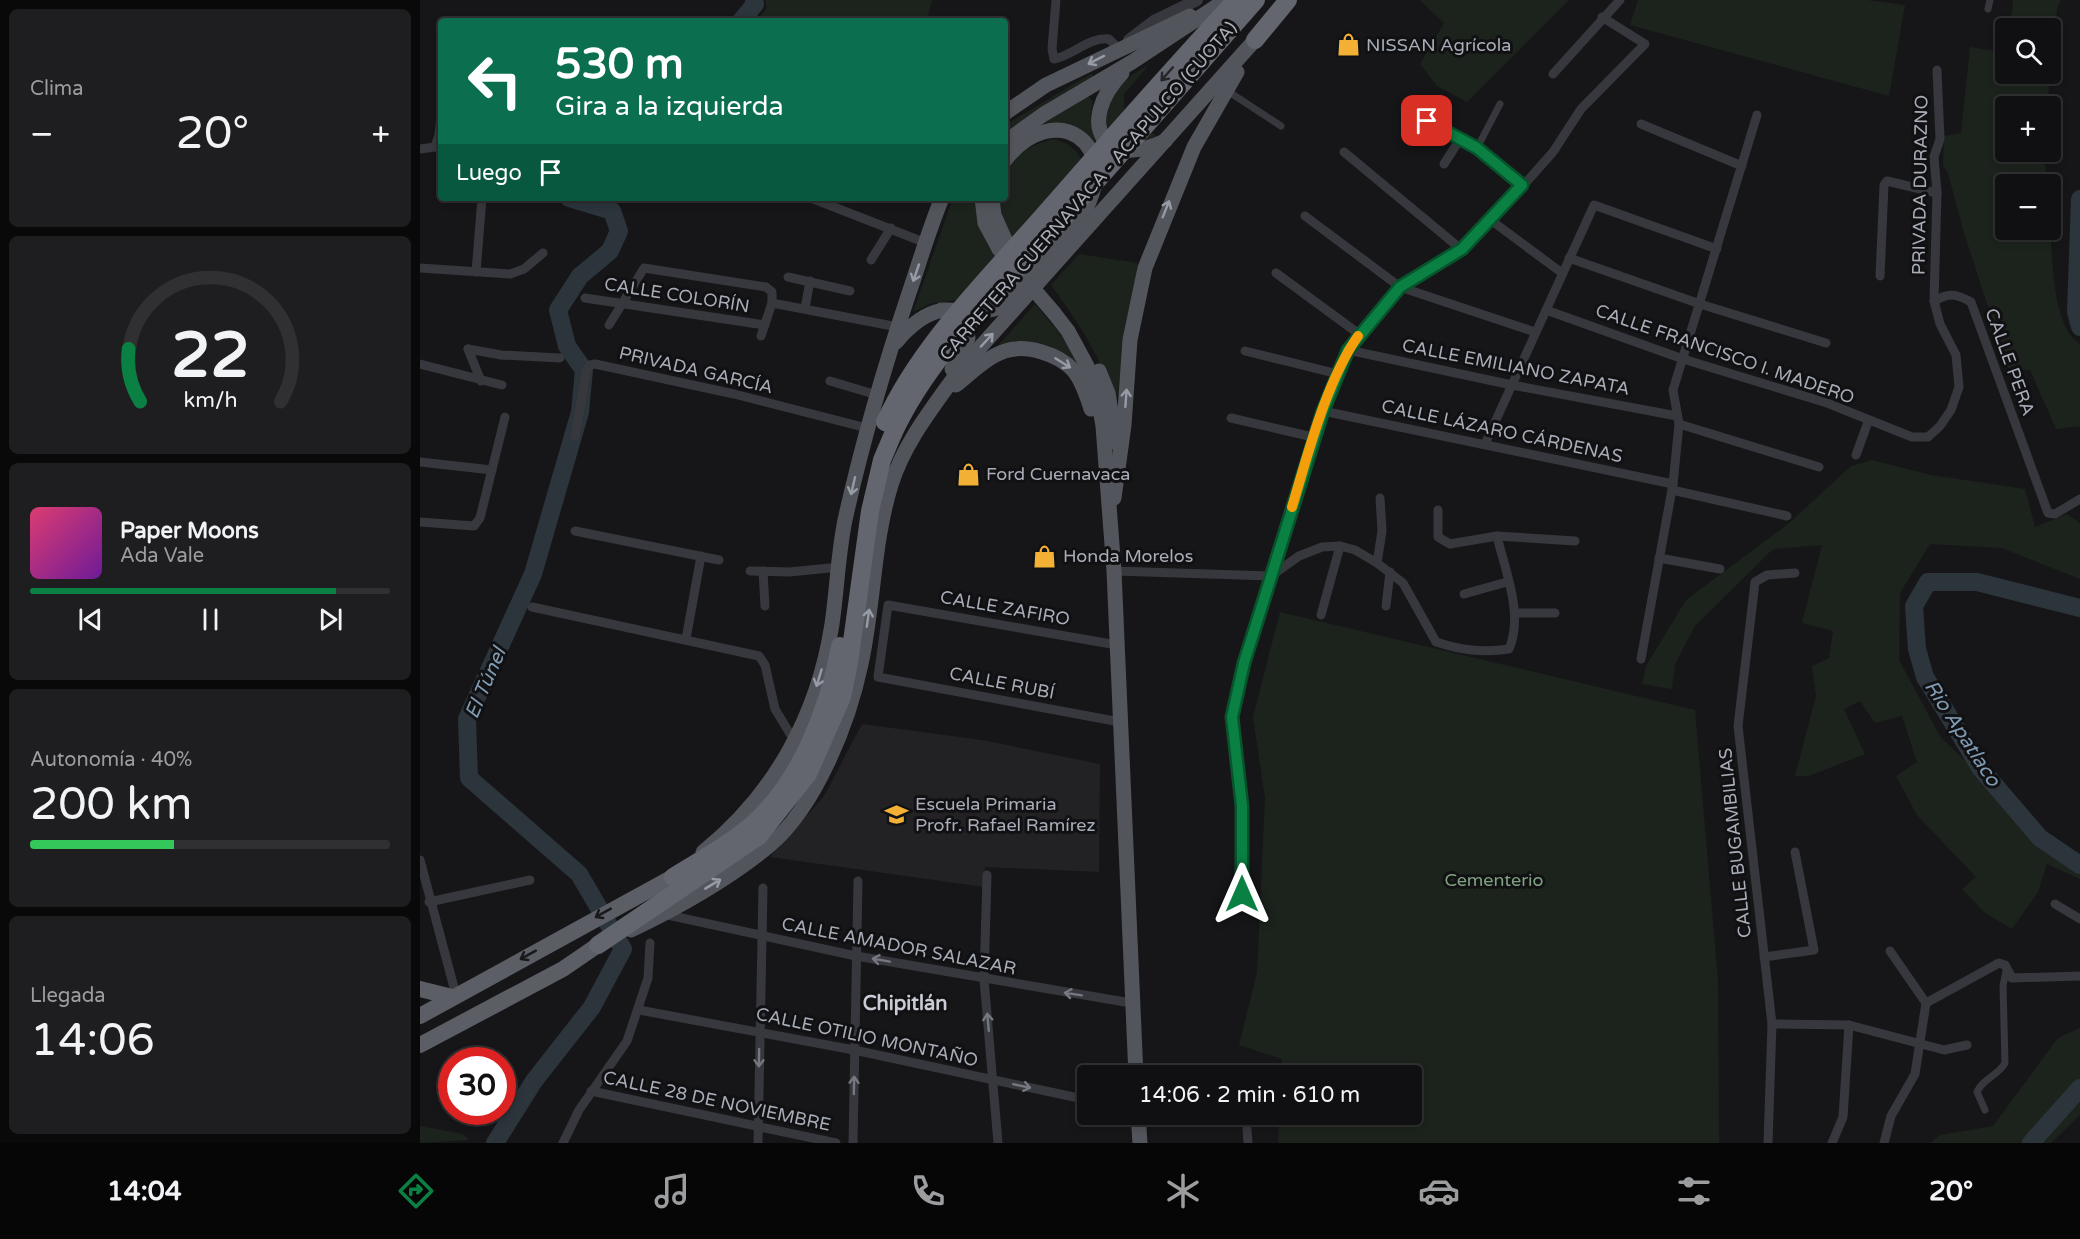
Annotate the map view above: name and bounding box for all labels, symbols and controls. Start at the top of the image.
street label: CARRETERA CUERNAVACA - ACAPULCO (CUOTA) [935,17,1241,365]
map controls [1995,18,2061,240]
button: search [1995,18,2061,84]
shop icon: NISSAN Agrícola [1335,32,1361,58]
place label: NISSAN Agrícola [1366,34,1511,56]
text: 530 m [555,39,684,90]
icon: left [456,42,534,120]
one-way arrow [1087,54,1105,66]
one-way arrow [1161,66,1174,82]
text: Clima [30,77,83,101]
text: Gira a la izquierda [555,90,784,123]
pin [1401,95,1452,146]
street label: PRIVADA DURAZNO [1907,95,1933,275]
button: + [1995,96,2061,162]
icon: arrive [1410,104,1443,137]
text: 20° [176,107,249,161]
text: − [30,115,54,154]
text: + [371,115,390,154]
icon: arrive [534,156,567,189]
text: Luego [456,160,522,186]
button: − [1995,174,2061,240]
one-way arrow [1161,200,1172,219]
one-way arrow [909,263,920,282]
street label: CALLE COLORÍN [603,273,751,317]
street label: CALLE FRANCISCO I. MADERO [1593,299,1857,409]
street label: CALLE PERA [1980,305,2040,419]
text: 22 [171,319,249,394]
one-way arrow [980,333,994,348]
street label: CALLE EMILIANO ZAPATA [1400,334,1632,400]
street label: PRIVADA GARCÍA [617,342,775,398]
one-way arrow [1054,356,1071,369]
text: km/h [183,387,237,413]
one-way arrow [1120,389,1131,409]
street label: CALLE LÁZARO CÁRDENAS [1379,395,1625,467]
shop icon: Ford Cuernavaca [955,461,981,487]
place label: Ford Cuernavaca [986,463,1130,485]
one-way arrow [847,476,858,495]
text: Paper Moons [120,518,259,544]
shop icon: Honda Morelos [1032,543,1058,569]
text: Ada Vale [120,544,204,568]
place label: Honda Morelos [1063,545,1193,567]
street label: CALLE ZAFIRO [938,586,1072,630]
icon: previous [74,603,107,636]
icon: pause [194,603,227,636]
icon: next [314,603,347,636]
one-way arrow [862,609,873,629]
water label: El Túnel [460,643,512,722]
street label: CALLE RUBÍ [947,662,1057,704]
one-way arrow [813,668,824,687]
water label: Rio Apatlaco [1919,676,2006,792]
street label: CALLE BUGAMBILIAS [1714,747,1756,939]
text: Autonomía · 40% [30,748,192,772]
text: 200 km [30,778,192,832]
place label: Escuela Primaria Profr. Rafael Ramírez [915,793,1096,836]
school or university icon: Escuela Primaria Profr. Rafael Ramírez [884,801,910,827]
position arrow [1210,862,1274,926]
park label: Cementerio [1444,869,1544,891]
one-way arrow [704,878,721,890]
one-way arrow [595,907,612,919]
street label: CALLE AMADOR SALAZAR [780,912,1018,980]
one-way arrow [520,949,537,961]
one-way arrow [871,955,891,966]
text: Llegada [30,984,106,1008]
one-way arrow [1064,988,1083,999]
district label: Chipitlán [863,992,947,1016]
street label: CALLE OTILIO MONTAÑO [754,1003,980,1071]
one-way arrow [982,1012,993,1032]
text: 14:06 [30,1014,155,1068]
speed limit sign: 30 [438,1047,516,1125]
one-way arrow [753,1047,765,1067]
street label: CALLE 28 DE NOVIEMBRE [601,1066,833,1136]
one-way arrow [848,1075,860,1095]
one-way arrow [1012,1081,1031,1092]
text: 14:06 · 2 min · 610 m [1139,1082,1360,1108]
icon: directions [395,1170,437,1212]
icon: music [651,1170,693,1212]
icon: phone [907,1170,949,1212]
icon: climate [1162,1170,1204,1212]
icon: car [1418,1170,1460,1212]
icon: filters [1673,1170,1715,1212]
text: 14:04 [107,1175,182,1208]
text: 20° [1929,1175,1973,1208]

